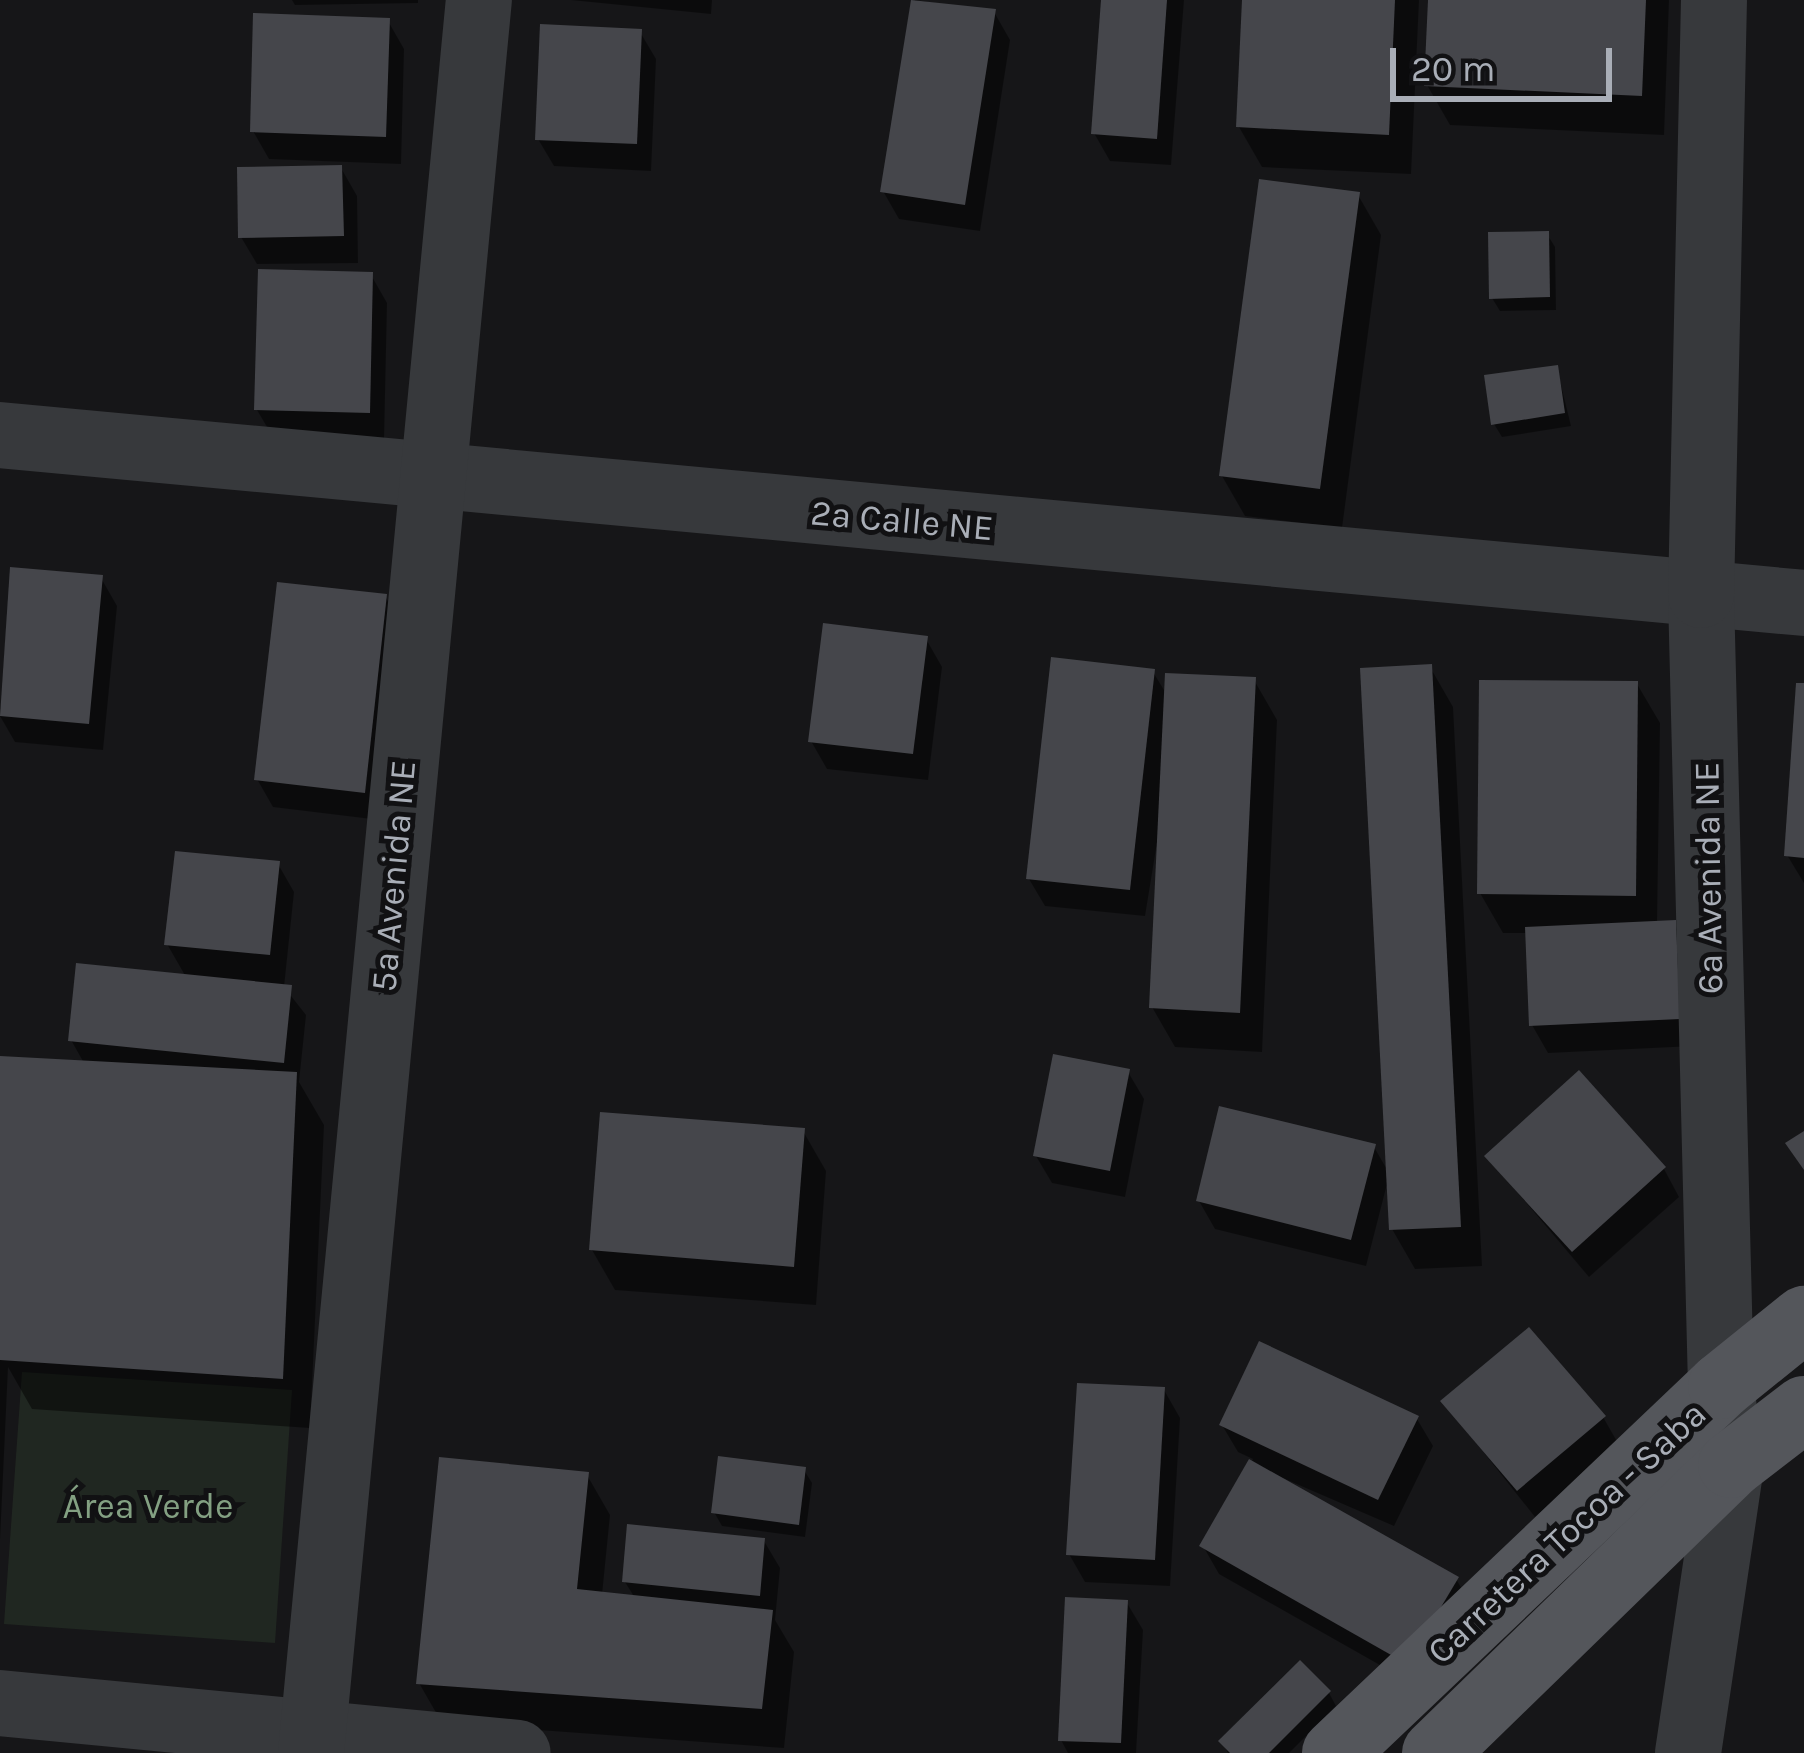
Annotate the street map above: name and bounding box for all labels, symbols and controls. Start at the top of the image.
scale bar [1396,24,1618,98]
text: 20 m [1411,48,1495,90]
street label: 2a Calle NE [809,492,995,550]
street label: 5a Avenida NE [362,758,426,994]
street label: 6a Avenida NE [1685,761,1733,995]
street label: Carretera Tocoa - Saba [1419,1393,1715,1673]
park label: Área Verde [63,1485,233,1529]

